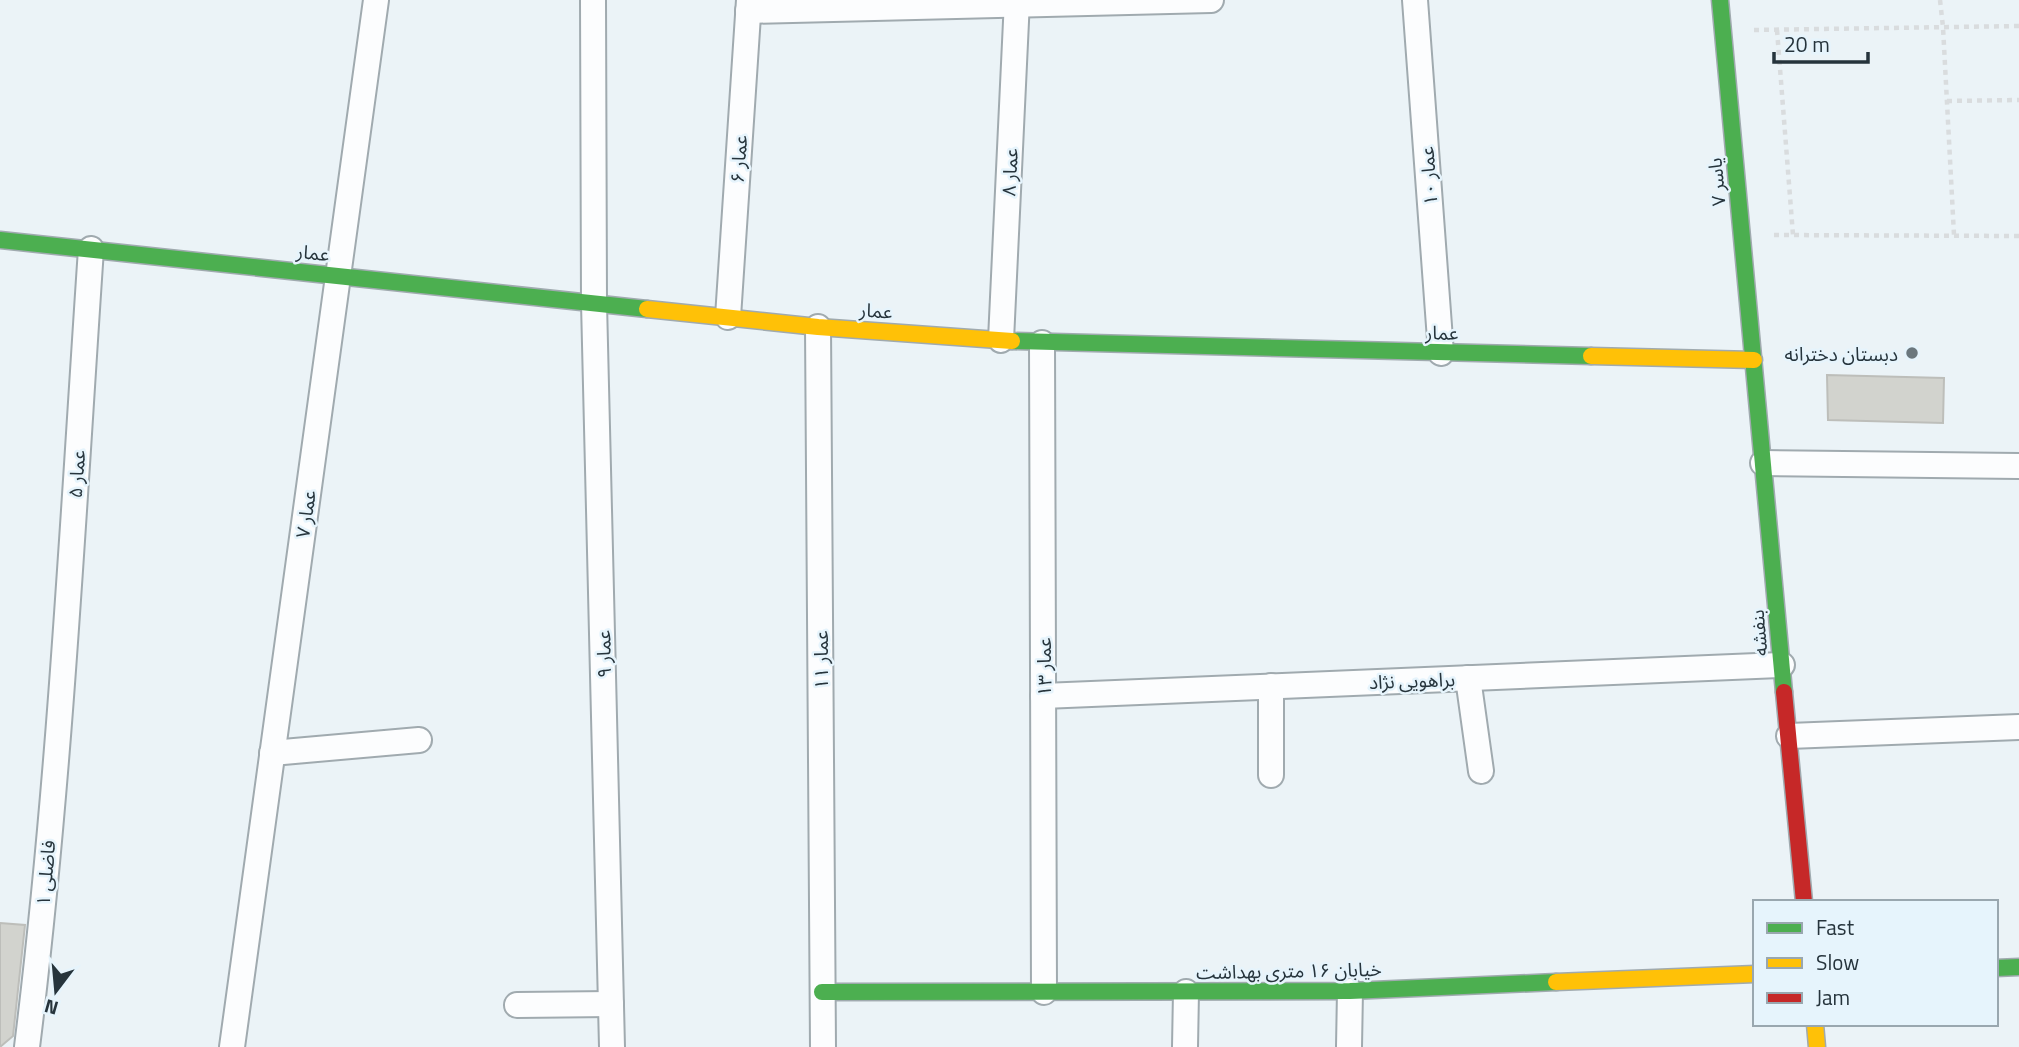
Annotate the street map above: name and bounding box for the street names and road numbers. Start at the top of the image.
street label: عمار ۶ [722,134,754,184]
street label: عمار ۱۰ [1411,146,1445,206]
street label: عمار ۸ [993,147,1025,197]
street label: یاسر ۷ [1699,156,1733,208]
street label: عمار [294,236,331,268]
street label: عمار [858,294,893,326]
street label: عمار [1424,317,1459,347]
street label: عمار ۵ [60,449,92,499]
street label: عمار ۷ [287,488,323,540]
street label: بنفشه [1742,609,1774,657]
street label: عمار ۹ [588,630,618,678]
street label: عمار ۱۱ [806,631,835,689]
street label: عمار ۱۳ [1029,638,1058,696]
street label: براهویی نژاد [1368,664,1456,696]
street label: فاضلی ۱ [28,839,62,907]
street label: خیابان ۱۶ متری بهداشت [1196,954,1382,986]

